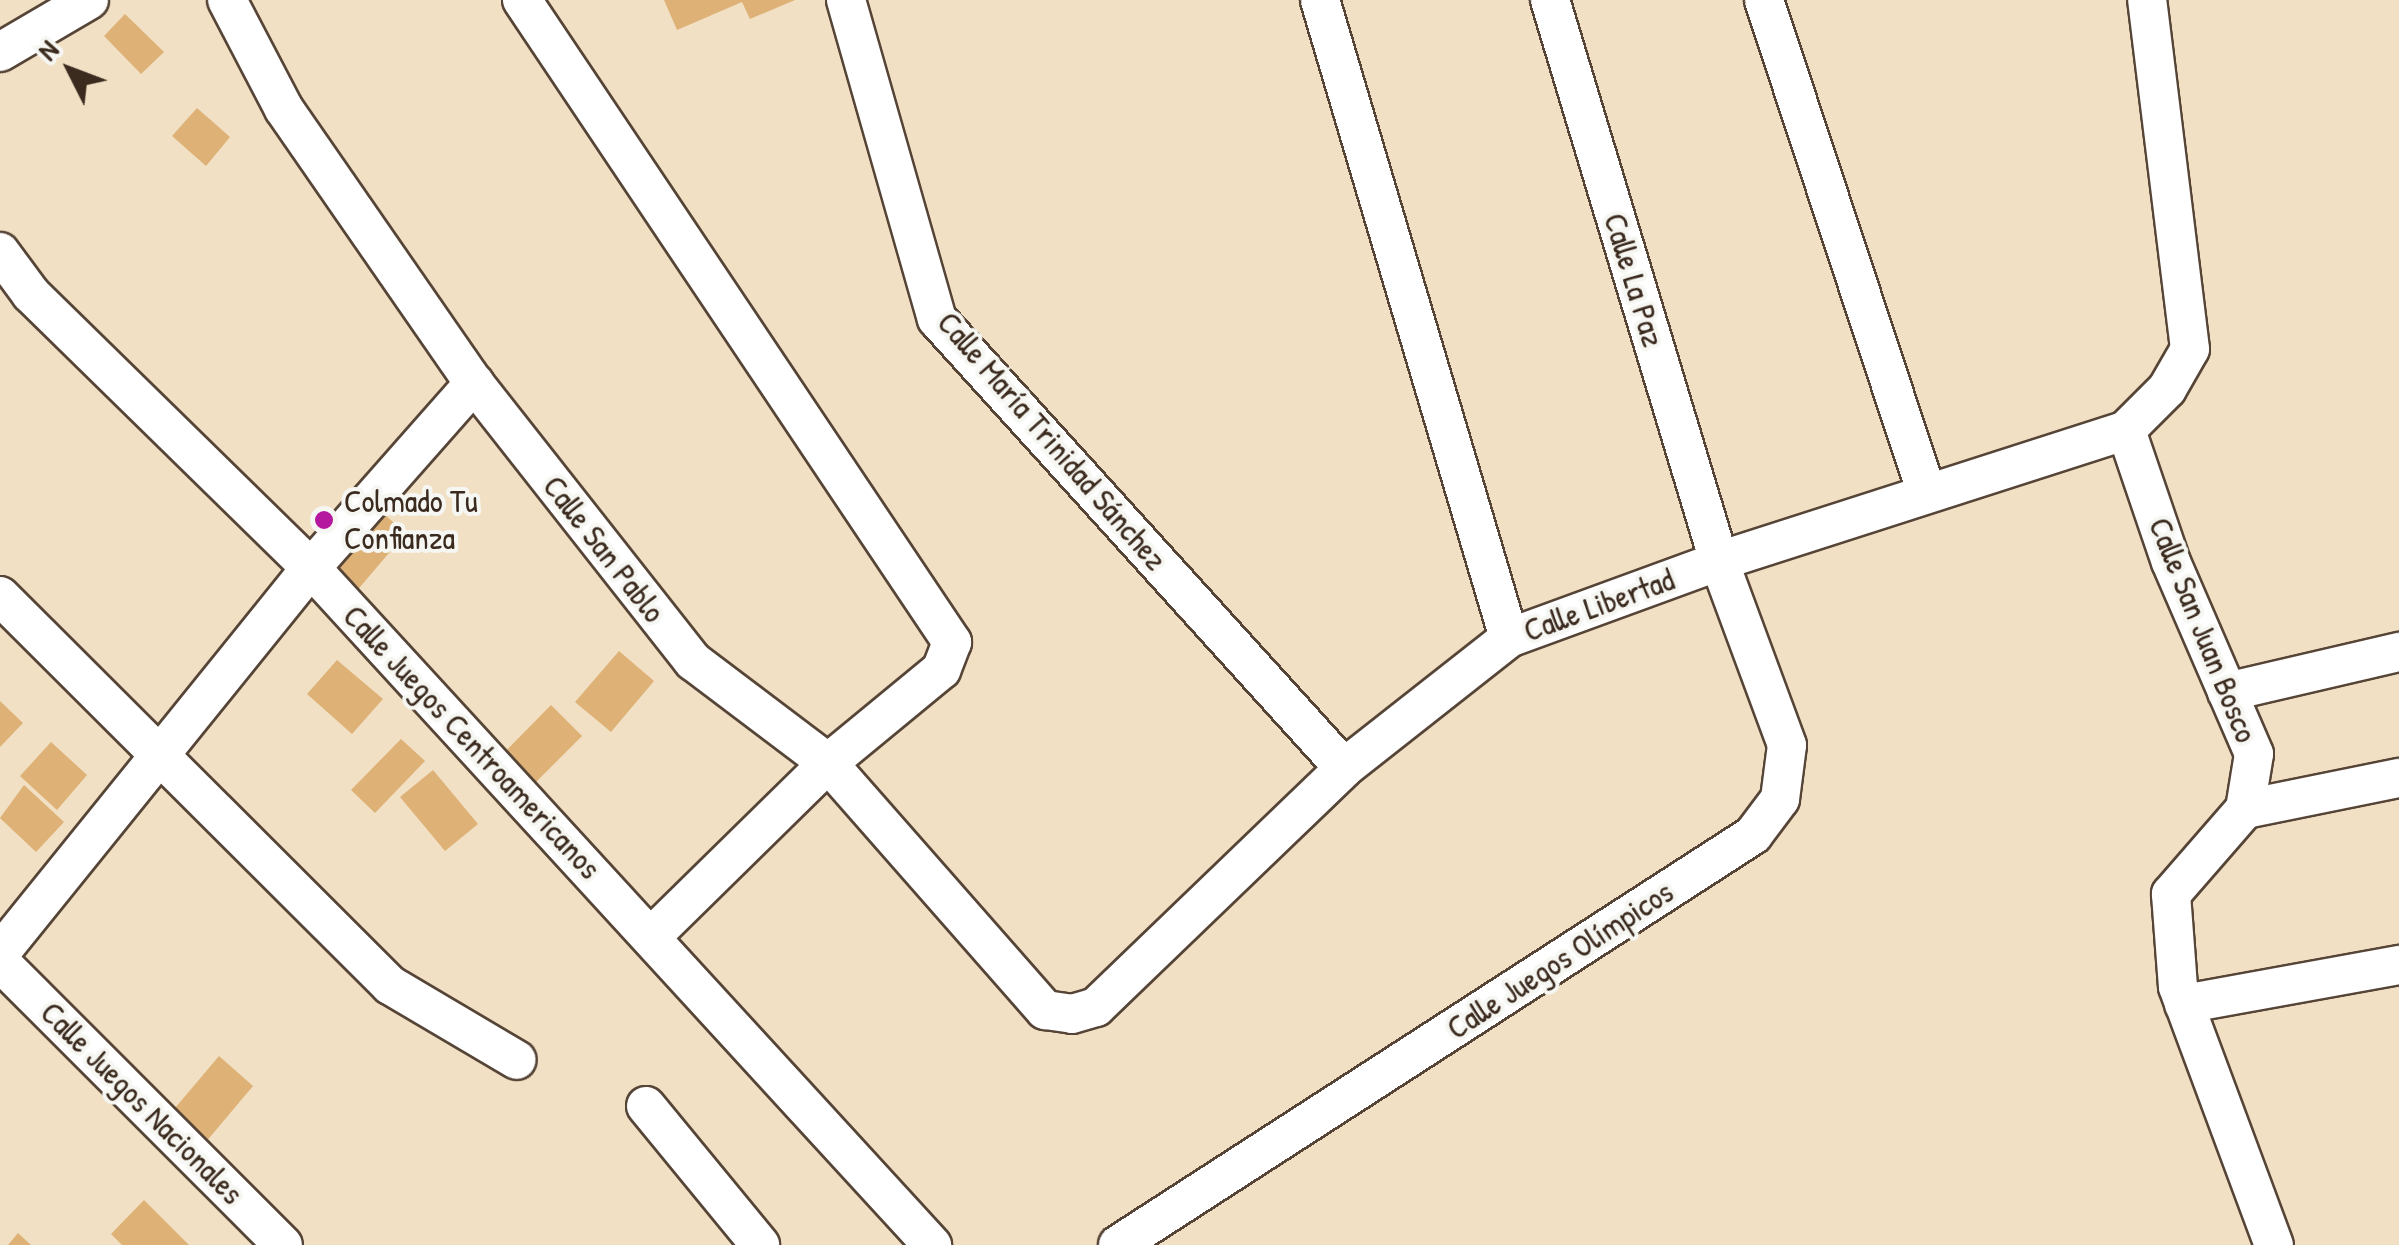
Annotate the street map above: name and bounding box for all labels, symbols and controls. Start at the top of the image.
north arrow [20,20,120,120]
text: N [29,32,67,68]
street label: Calle La Paz [1596,209,1672,351]
street label: Calle María Trinidad Sánchez [929,304,1175,578]
street label: Calle San Pablo [535,468,673,630]
place label: Colmado Tu Confianza [344,483,478,558]
marker: Colmado Tu Confianza [313,509,335,531]
street label: Calle San Juan Bosco [2140,512,2266,748]
street label: Calle Libertad [1519,560,1679,650]
street label: Calle Juegos Centroamericanos [335,597,609,887]
street label: Calle Juegos Olímpicos [1440,873,1680,1047]
street label: Calle Juegos Nacionales [33,994,251,1212]

